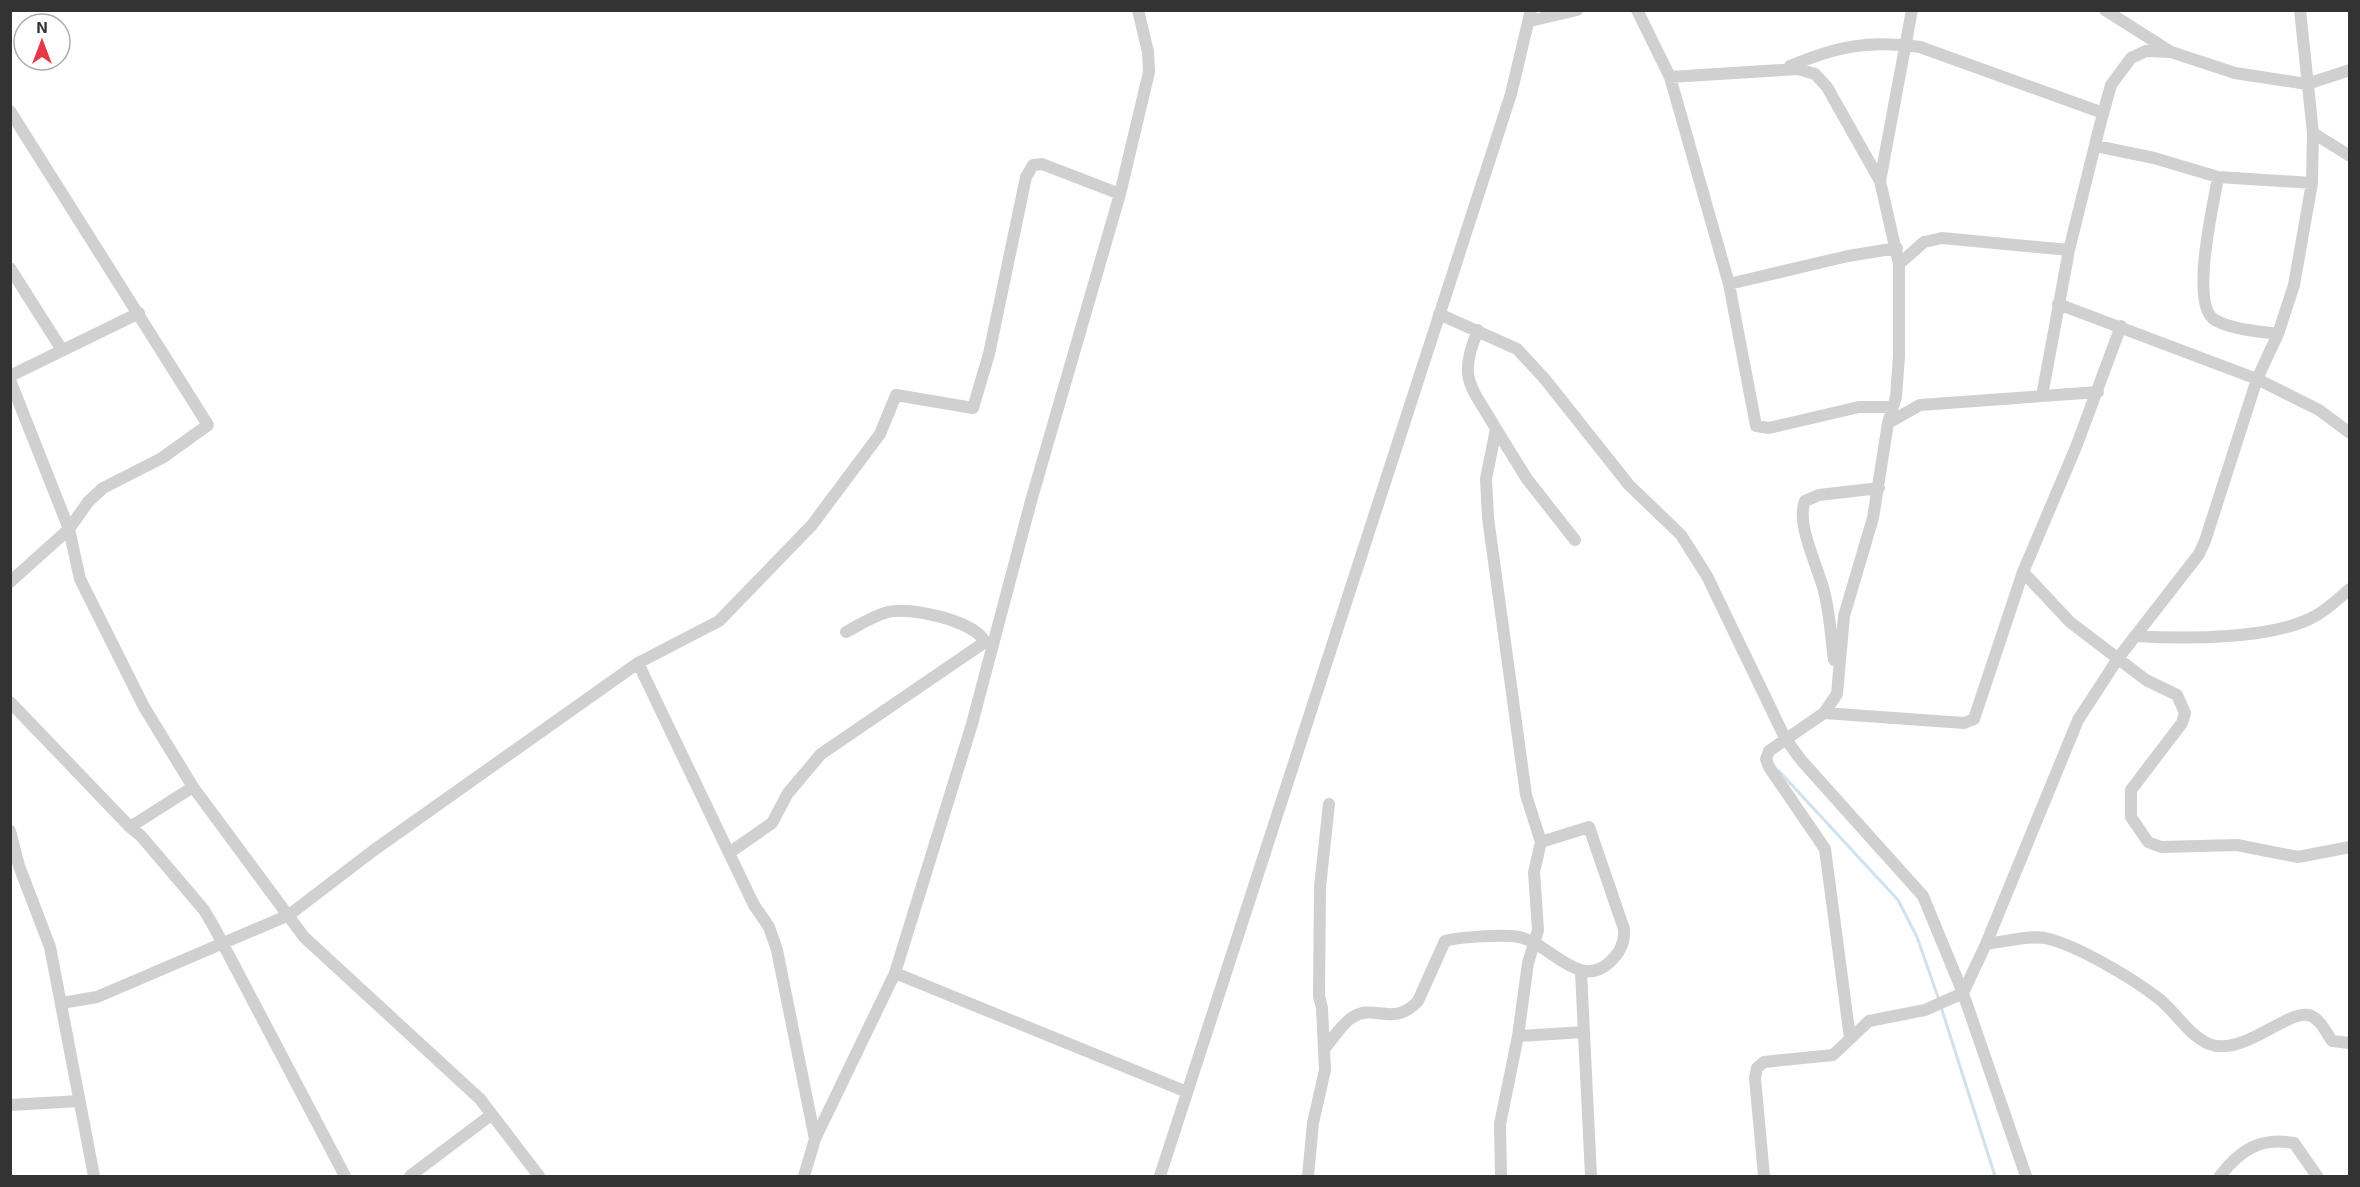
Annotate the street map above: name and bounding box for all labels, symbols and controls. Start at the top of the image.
north arrow [12,12,72,72]
text: N [36,17,48,36]

